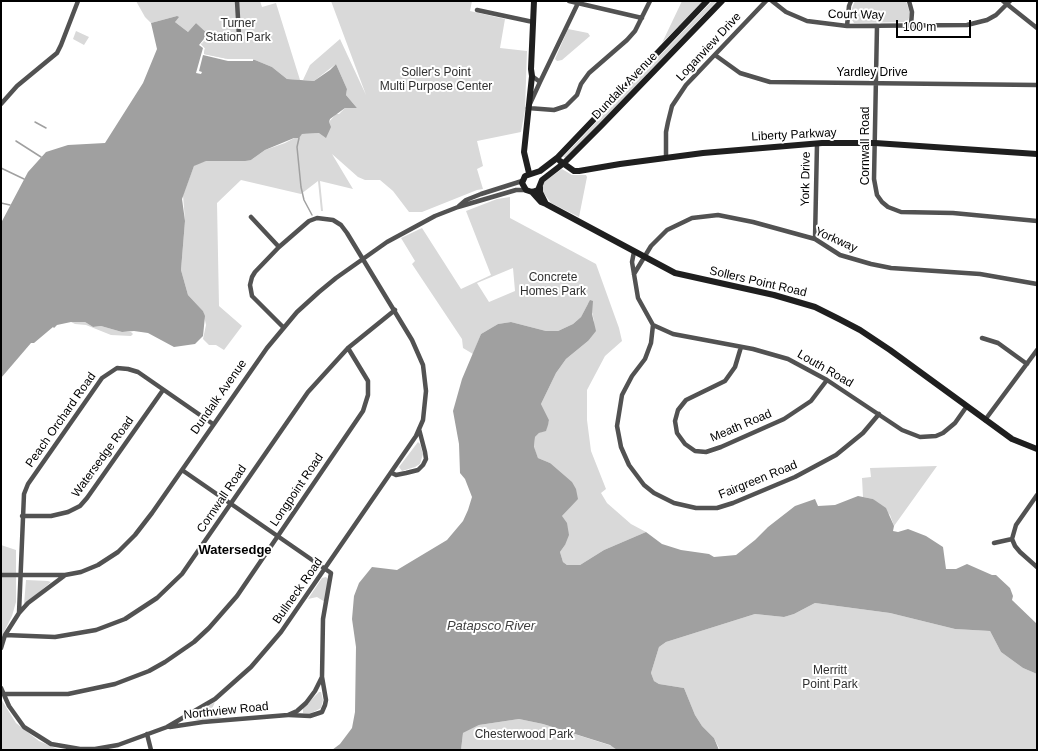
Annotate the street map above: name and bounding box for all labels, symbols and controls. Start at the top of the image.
street label: Court Way [828,7,884,23]
street label: Loganview Drive [673,10,745,84]
scale bar [898,12,973,38]
park label: Turner Station Park [205,17,271,45]
text: 100 m [903,20,936,34]
street label: Dundalk Avenue [589,49,661,123]
park label: Soller's Point Multi Purpose Center [380,66,492,94]
street label: Yardley Drive [836,66,908,80]
street label: Cornwall Road [859,107,873,185]
street label: Liberty Parkway [751,126,837,144]
street label: York Drive [798,151,814,207]
street label: Yorkway [813,224,859,256]
street label: Sollers Point Road [708,264,808,300]
park label: Concrete Homes Park [520,271,586,299]
street label: Louth Road [795,347,855,391]
street label: Dundalk Avenue [188,357,250,437]
street label: Peach Orchard Road [23,370,99,470]
street label: Meath Road [708,407,774,445]
street label: Watersedge Road [69,414,137,500]
street label: Longpoint Road [267,451,327,529]
street label: Fairgreen Road [717,458,799,502]
street label: Cornwall Road [194,462,250,536]
district label: Watersedge [198,542,272,558]
street label: Bullneck Road [270,555,326,627]
water label: Patapsco River [447,618,535,634]
park label: Merritt Point Park [802,664,858,692]
street label: Northview Road [183,699,269,723]
park label: Chesterwood Park [475,728,573,742]

